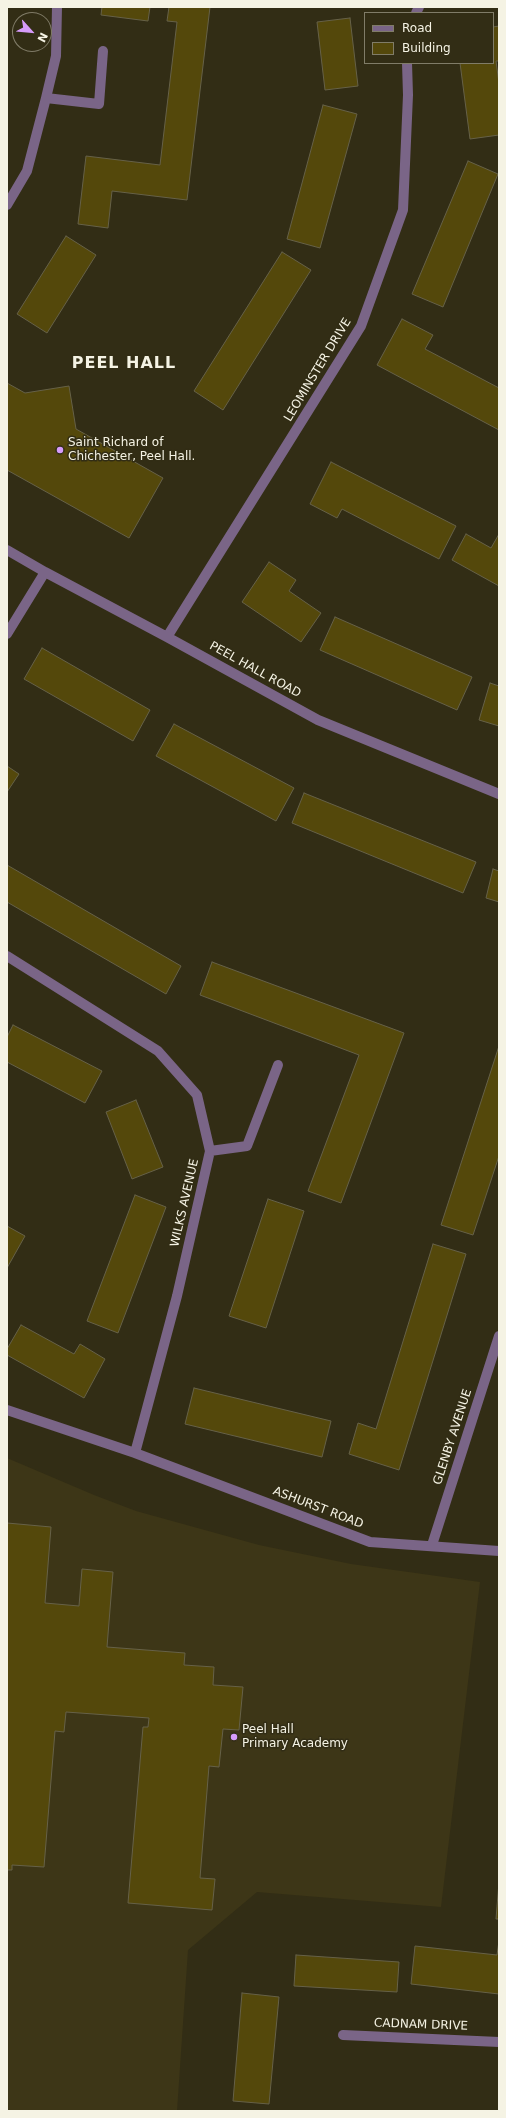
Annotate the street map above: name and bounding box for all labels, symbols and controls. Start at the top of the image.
north arrow [12,12,52,52]
legend [364,12,494,64]
text: Road [402,21,432,35]
text: N [34,30,50,44]
text: Building [402,41,451,55]
street label: LEOMINSTER DRIVE [281,316,355,424]
district label: PEEL HALL [72,354,176,374]
place label: Saint Richard of Chichester, Peel Hall. [68,436,195,464]
marker: Saint Richard of Chichester, Peel Hall. [55,445,65,455]
street label: PEEL HALL ROAD [207,639,303,701]
street label: WILKS AVENUE [168,1158,202,1248]
street label: GLENBY AVENUE [431,1387,475,1487]
street label: ASHURST ROAD [271,1484,365,1532]
place label: Peel Hall Primary Academy [242,1723,348,1751]
marker: Peel Hall Primary Academy [229,1732,239,1742]
street label: CADNAM DRIVE [374,2016,468,2034]

